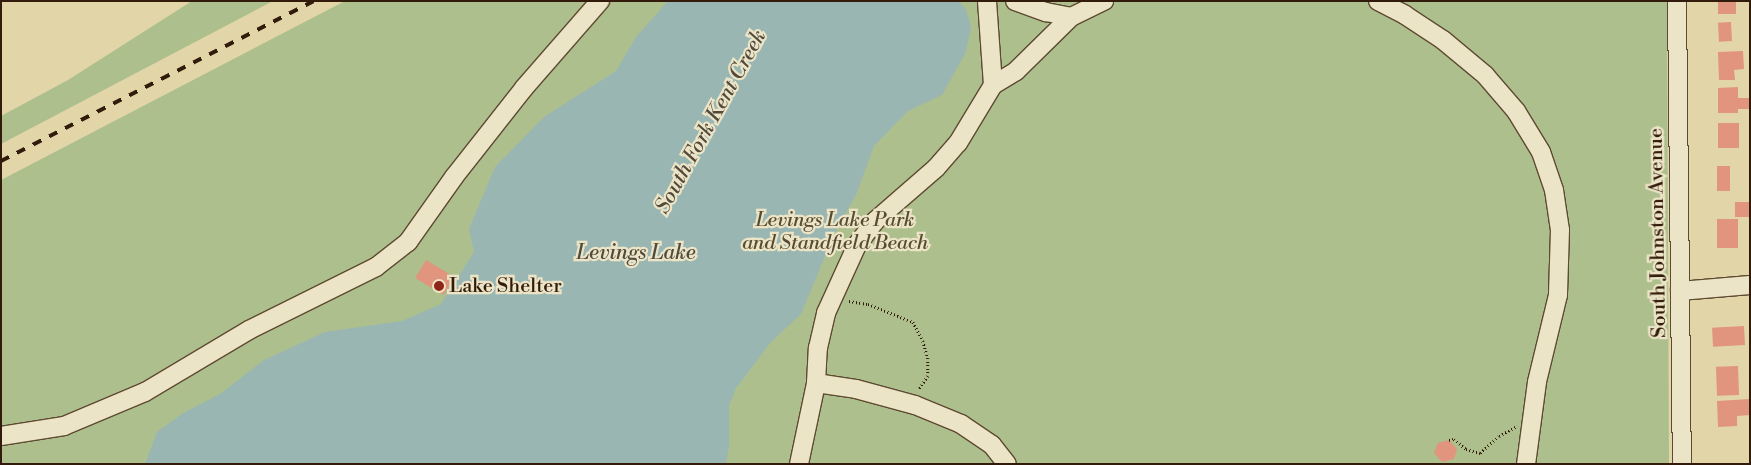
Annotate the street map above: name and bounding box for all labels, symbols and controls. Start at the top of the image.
water label: South Fork Kent Creek [650,26,772,218]
street label: South Johnston Avenue [1644,128,1672,338]
park label: Levings Lake Park and Standfield Beach [742,209,928,256]
water label: Levings Lake [576,240,696,266]
place label: Lake Shelter [449,274,562,298]
marker: Lake Shelter [433,280,445,292]

